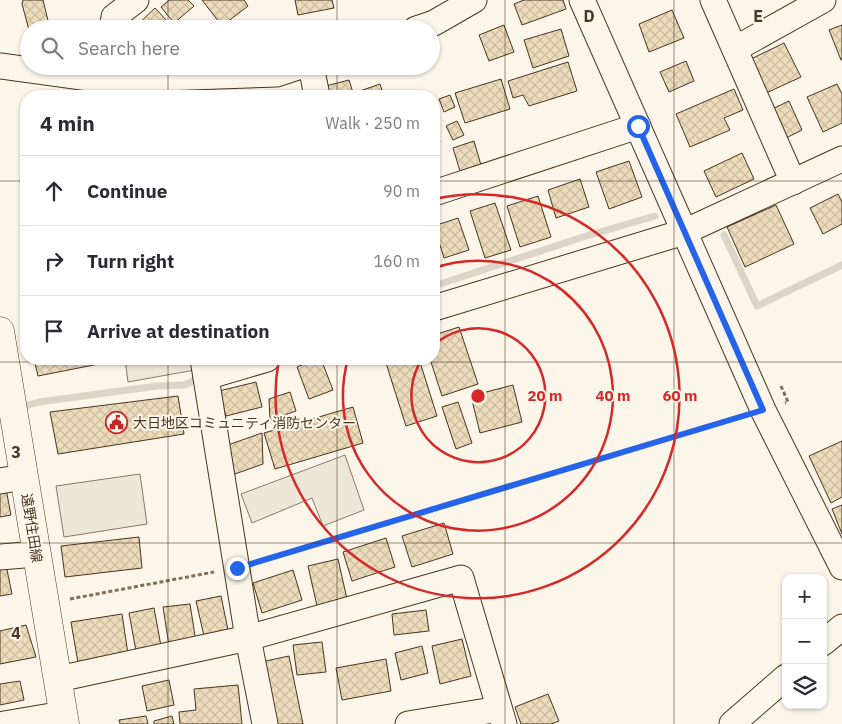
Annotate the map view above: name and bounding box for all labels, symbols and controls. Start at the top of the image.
text: D [583,6,595,26]
text: E [753,6,763,26]
search box [20,20,440,75]
icon: search [38,34,66,62]
text: Search here [78,36,180,60]
text: 4 min [40,109,95,137]
text: Walk · 250 m [325,113,420,133]
route start [627,115,650,138]
icon: ahead [40,177,68,205]
text: Continue [87,179,167,203]
text: 90 m [383,181,420,201]
icon: right [40,247,68,275]
text: Turn right [87,249,174,273]
text: 160 m [373,251,420,271]
icon: arrive [40,317,68,345]
text: Arrive at destination [87,319,270,343]
text: 20 m [528,386,562,405]
text: 40 m [596,386,630,405]
text: 60 m [663,386,697,405]
centre of rings [469,387,487,405]
public building icon: 大日地区コミュニティ消防センター [105,411,129,435]
place label: 大日地区コミュニティ消防センター [133,414,356,432]
text: 3 [11,442,21,462]
street label: 遠野住田線 [18,492,46,564]
route end [226,557,249,580]
map controls [782,574,827,709]
button: + [782,574,827,619]
button: − [782,619,827,664]
text: 4 [11,623,21,643]
button: layers [782,664,827,709]

